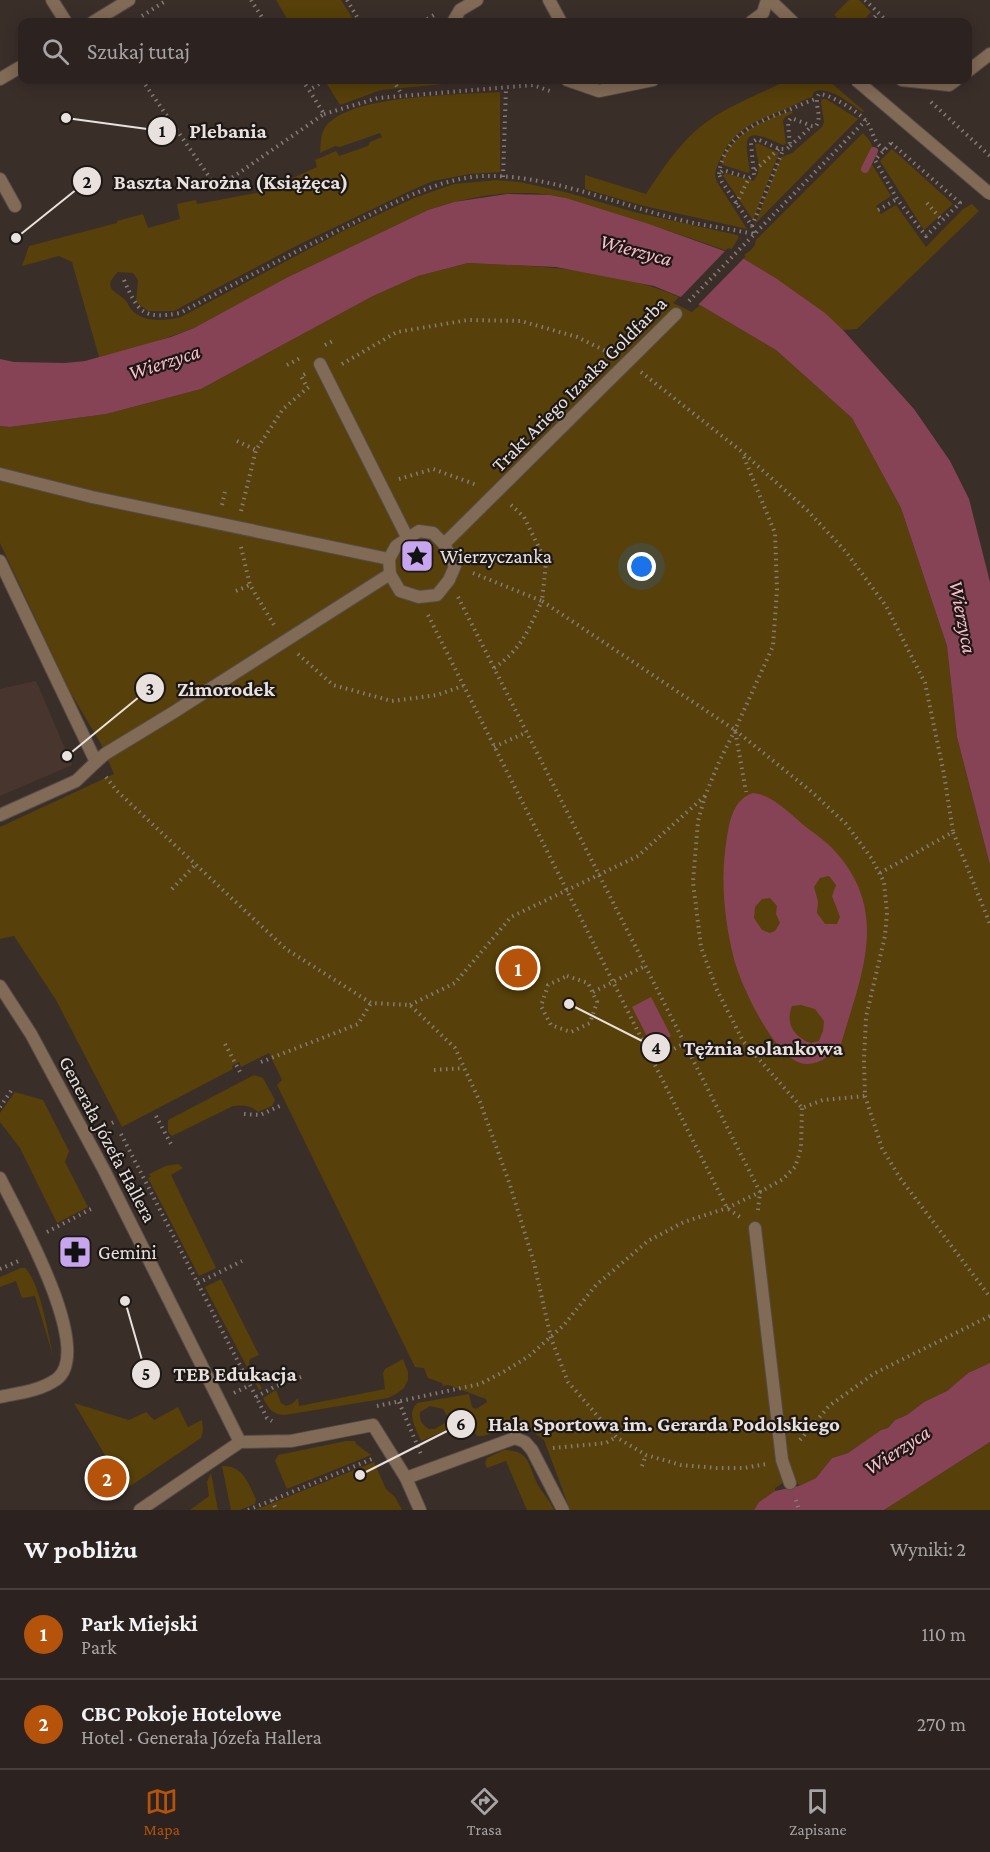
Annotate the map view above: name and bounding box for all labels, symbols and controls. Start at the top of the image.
search box [18,18,972,84]
icon: search [39,35,72,68]
text: Szukaj tutaj [87,39,190,64]
callout: Plebania [147,111,278,150]
text: Plebania [189,119,267,143]
text: 1 [159,121,166,141]
callout: Baszta Narożna (Książęca) [72,162,361,201]
text: Baszta Narożna (Książęca) [114,170,348,194]
text: 2 [82,172,92,192]
water label: Wierzyca [597,229,675,271]
street label: Trakt Ariego Izaaka Goldfarba [487,292,672,477]
water label: Wierzyca [125,339,203,385]
place icon: Wierzyczanka [399,538,435,574]
place label: Wierzyczanka [440,545,552,568]
your location [627,552,656,581]
water label: Wierzyca [944,578,982,656]
callout: Zimorodek [135,669,287,708]
text: Zimorodek [177,677,275,701]
text: 3 [146,679,154,699]
pin: 1 [498,946,538,990]
callout: Tężnia solankowa [641,1028,855,1067]
text: Tężnia solankowa [683,1036,844,1060]
text: 4 [651,1038,661,1058]
street label: Generała Józefa Hallera [54,1052,161,1226]
pharmacy icon: Gemini [57,1234,93,1270]
place label: Gemini [98,1241,157,1263]
callout: TEB Edukacja [131,1355,308,1394]
text: TEB Edukacja [173,1362,297,1386]
text: 5 [142,1364,150,1384]
callout: Hala Sportowa im. Gerarda Podolskiego [446,1404,852,1443]
text: Hala Sportowa im. Gerarda Podolskiego [488,1412,840,1436]
text: 6 [456,1414,466,1434]
water label: Wierzyca [859,1420,935,1480]
pin: 2 [88,1456,126,1500]
text: W pobliżu [24,1535,138,1564]
text: Wyniki: 2 [890,1538,966,1560]
text: Park Miejski [81,1611,198,1636]
text: 1 [40,1623,47,1645]
text: 110 m [922,1623,966,1645]
text: Park [81,1636,117,1658]
text: CBC Pokoje Hotelowe [81,1701,281,1726]
text: 2 [38,1713,49,1735]
text: 270 m [917,1713,966,1735]
text: Hotel · Generała Józefa Hallera [81,1726,322,1748]
tab: Mapa [143,1785,180,1838]
tab: Trasa [467,1785,502,1838]
tab: Zapisane [789,1785,847,1838]

